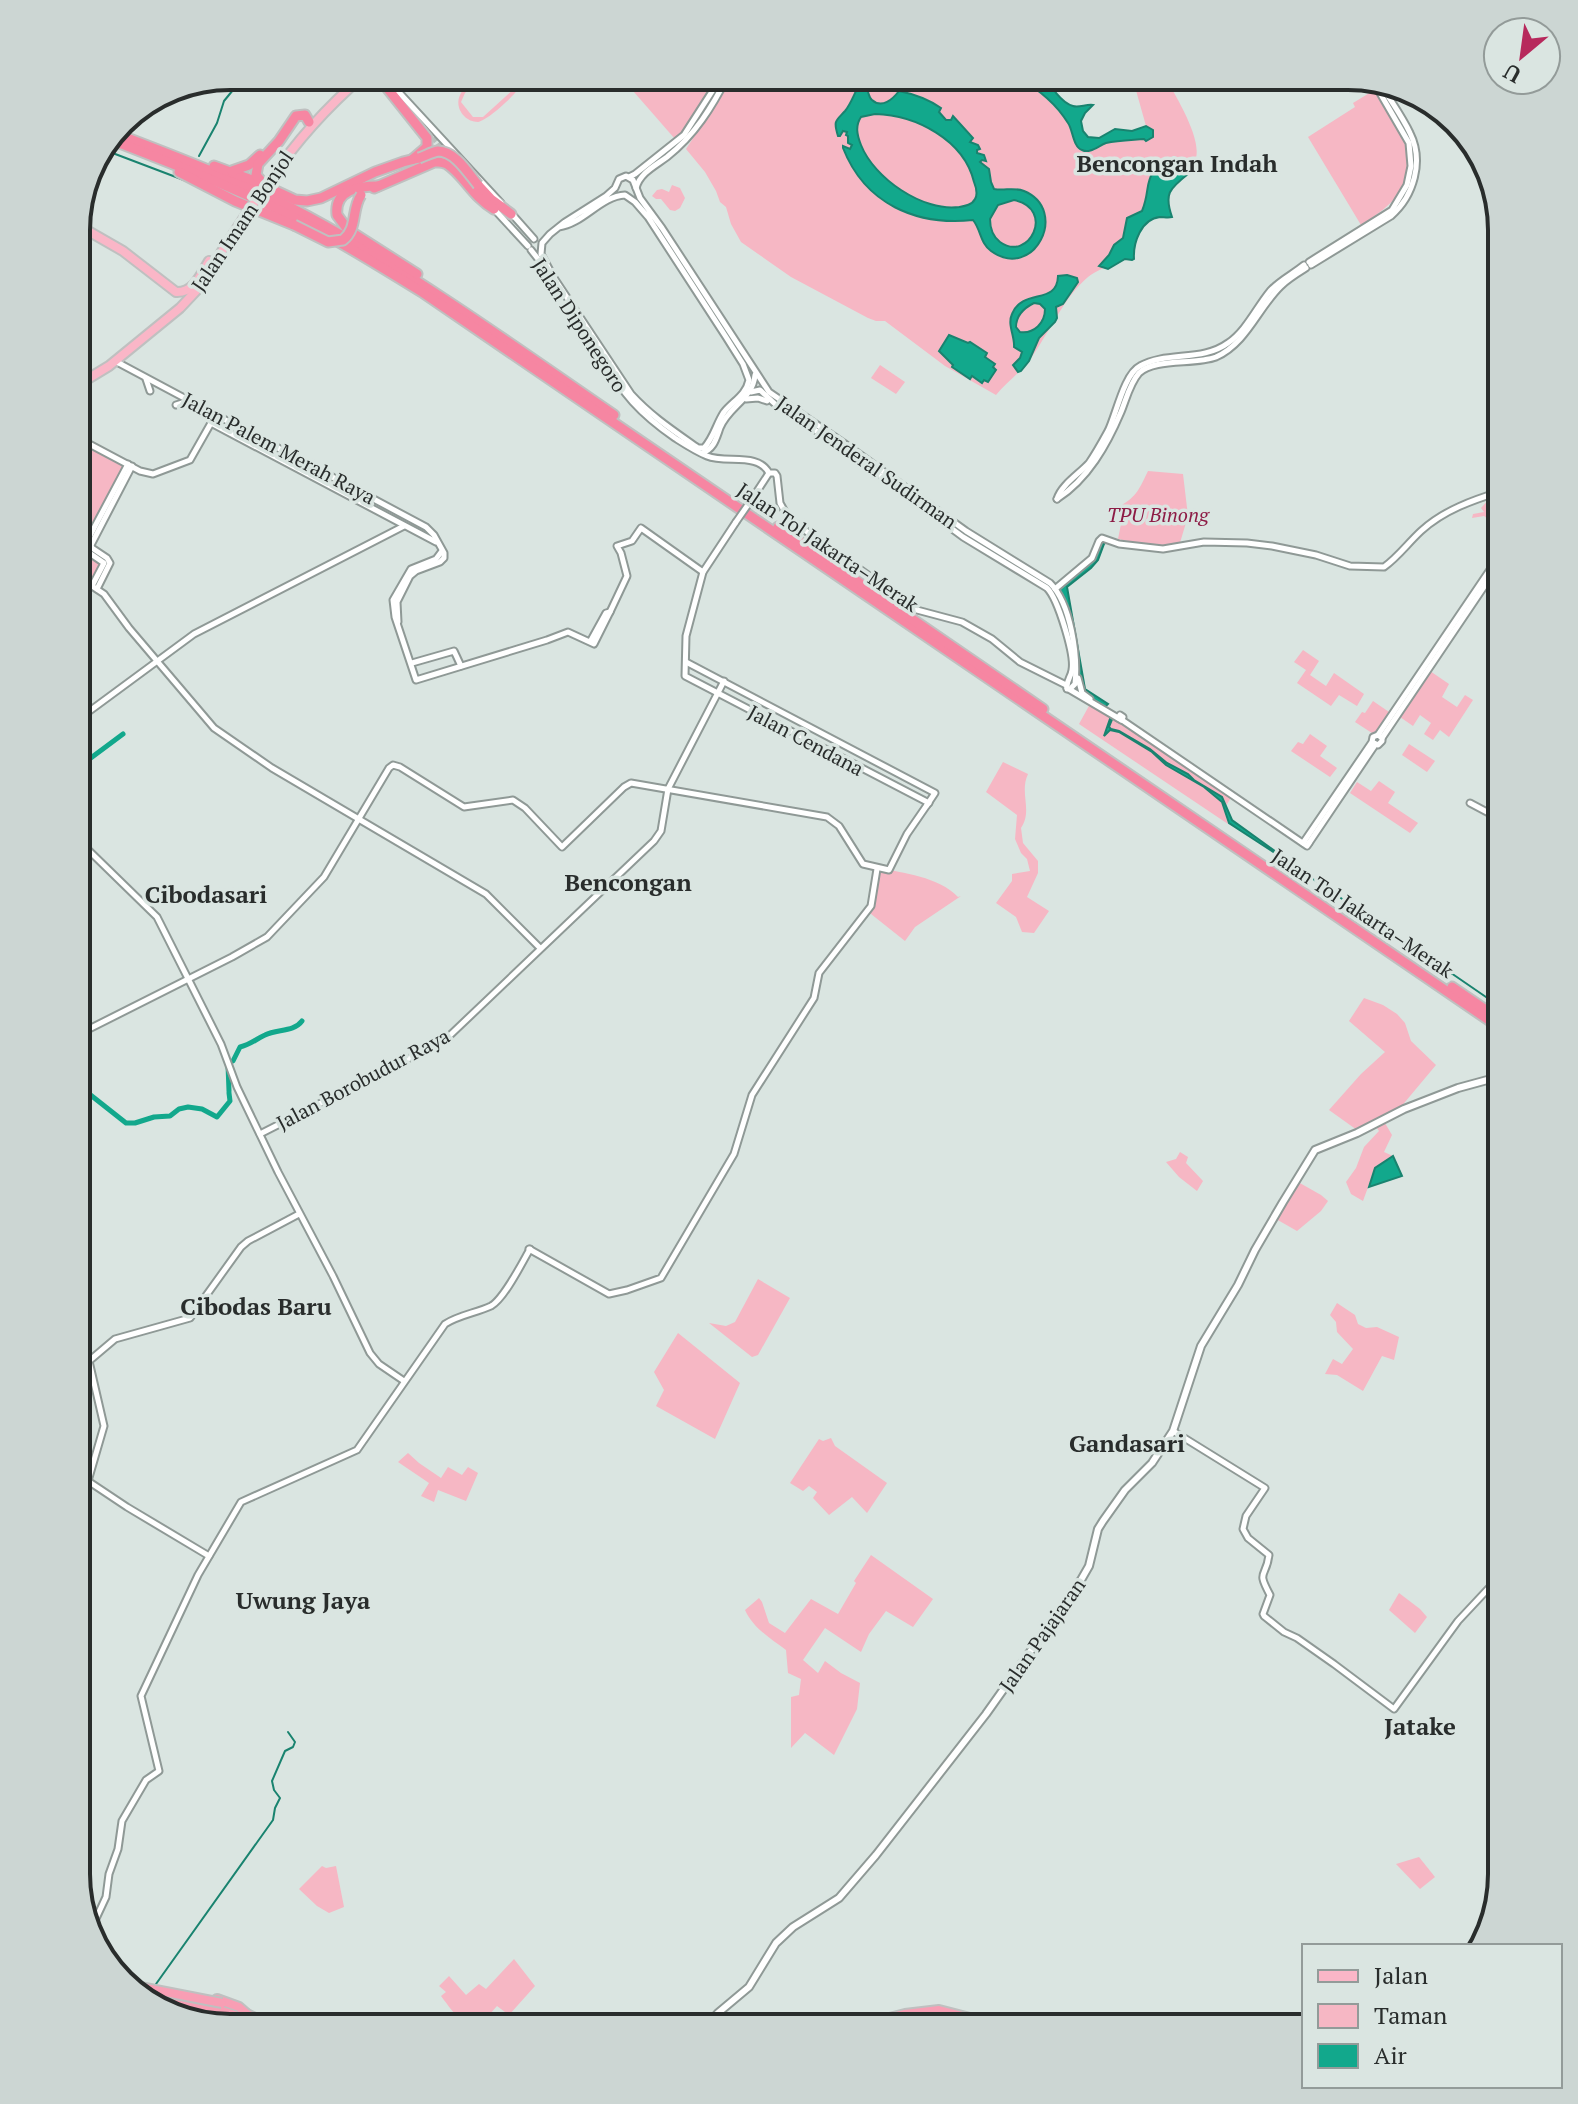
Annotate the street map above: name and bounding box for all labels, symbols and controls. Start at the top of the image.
north arrow [1482,16,1562,96]
text: U [1498,57,1526,90]
street label: Jalan Imam Bonjol [185,145,299,297]
district label: Bencongan Indah [1076,147,1278,179]
street label: Jalan Diponegoro [527,253,633,397]
street label: Jalan Palem Merah Raya [178,386,380,510]
street label: Jalan Jenderal Sudirman [771,389,963,535]
street label: Jalan Tol Jakarta–Merak [732,476,925,618]
park label: TPU Binong [1107,501,1210,528]
street label: Jalan Cendana [743,698,869,782]
street label: Jalan Tol Jakarta–Merak [1267,842,1460,984]
district label: Bencongan [564,866,692,898]
district label: Cibodasari [145,878,267,910]
street label: Jalan Borobudur Raya [272,1022,454,1136]
district label: Cibodas Baru [180,1290,332,1322]
district label: Gandasari [1069,1427,1185,1459]
street label: Jalan Pajajaran [993,1573,1091,1697]
district label: Uwung Jaya [236,1584,371,1616]
district label: Jatake [1384,1710,1456,1742]
legend [1302,1944,1562,2088]
text: Jalan [1374,1959,1428,1991]
text: Taman [1374,1999,1447,2031]
text: Air [1374,2039,1408,2071]

